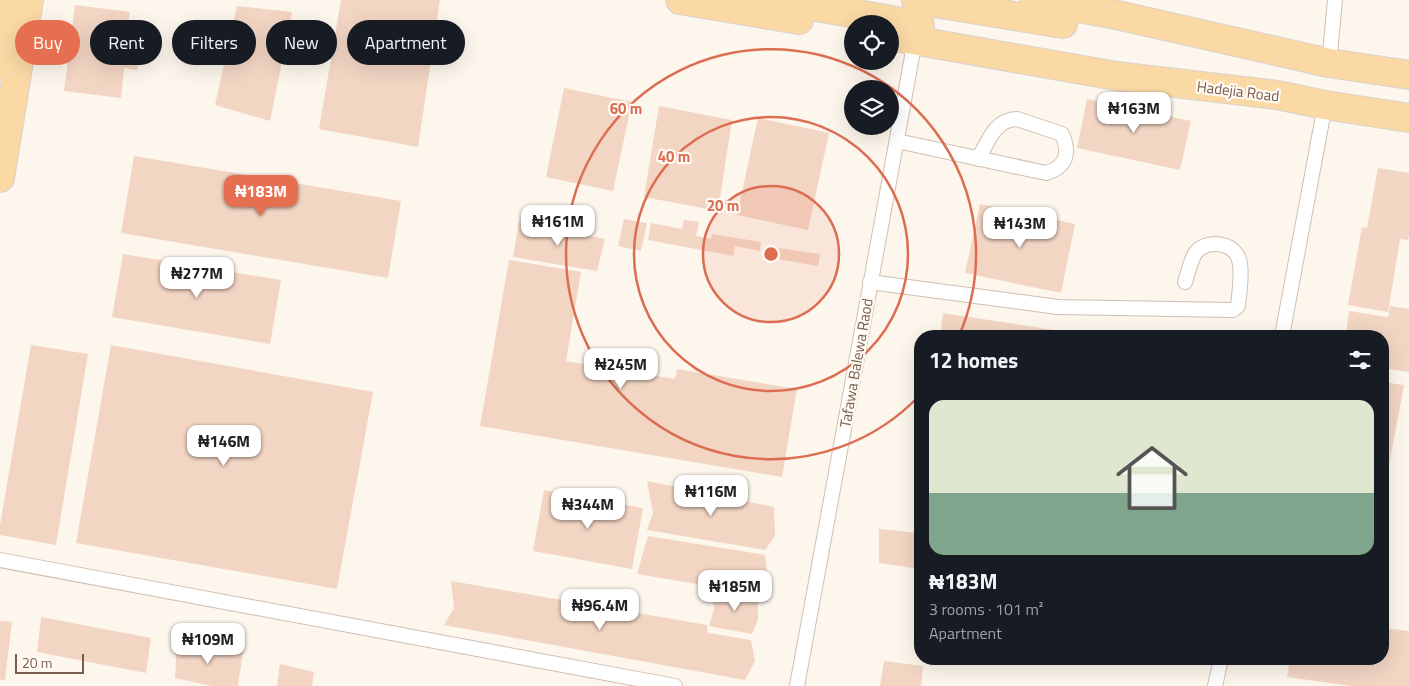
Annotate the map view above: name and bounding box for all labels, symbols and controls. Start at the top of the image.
map controls [844,15,899,135]
button: locate [844,15,899,70]
chip: Buy [15,20,80,65]
chip: Rent [90,20,162,65]
chip: Filters [172,20,256,65]
chip: New [266,20,337,65]
chip: Apartment [347,20,465,65]
street label: Hadejia Road [1195,75,1281,107]
button: layers [844,80,899,135]
pin: ₦163M [1099,92,1169,134]
text: ₦163M [1108,96,1160,120]
text: 60 m [610,97,642,120]
text: 40 m [658,145,690,168]
pin: ₦183M [226,174,296,217]
text: ₦183M [235,179,287,203]
text: 20 m [707,194,739,217]
pin: ₦161M [523,204,593,247]
pin: ₦143M [985,206,1055,249]
text: ₦161M [532,209,584,233]
text: ₦143M [994,211,1046,235]
centre of rings [762,245,780,263]
pin: ₦277M [162,256,232,299]
text: ₦277M [171,261,223,285]
street label: Tafawa Balewa Raod [833,296,879,430]
text: 12 homes [929,344,1018,376]
icon: filters [1346,346,1374,374]
pin: ₦245M [586,348,656,390]
text: ₦245M [595,352,647,376]
pin: ₦146M [189,424,259,467]
text: ₦146M [198,429,250,453]
icon: home [1107,433,1197,523]
pin: ₦116M [676,474,746,517]
text: ₦116M [685,479,737,503]
pin: ₦344M [553,488,623,530]
text: ₦344M [562,492,614,516]
text: ₦183M [929,565,997,597]
pin: ₦185M [700,570,770,612]
text: ₦185M [709,574,761,598]
pin: ₦96.4M [559,588,641,631]
text: ₦96.4M [572,593,628,617]
text: 3 rooms · 101 m² [929,597,1043,621]
text: Apartment [929,621,1002,645]
pin: ₦109M [173,622,243,665]
text: ₦109M [182,627,234,651]
scale bar [15,651,84,674]
text: 20 m [22,652,52,673]

